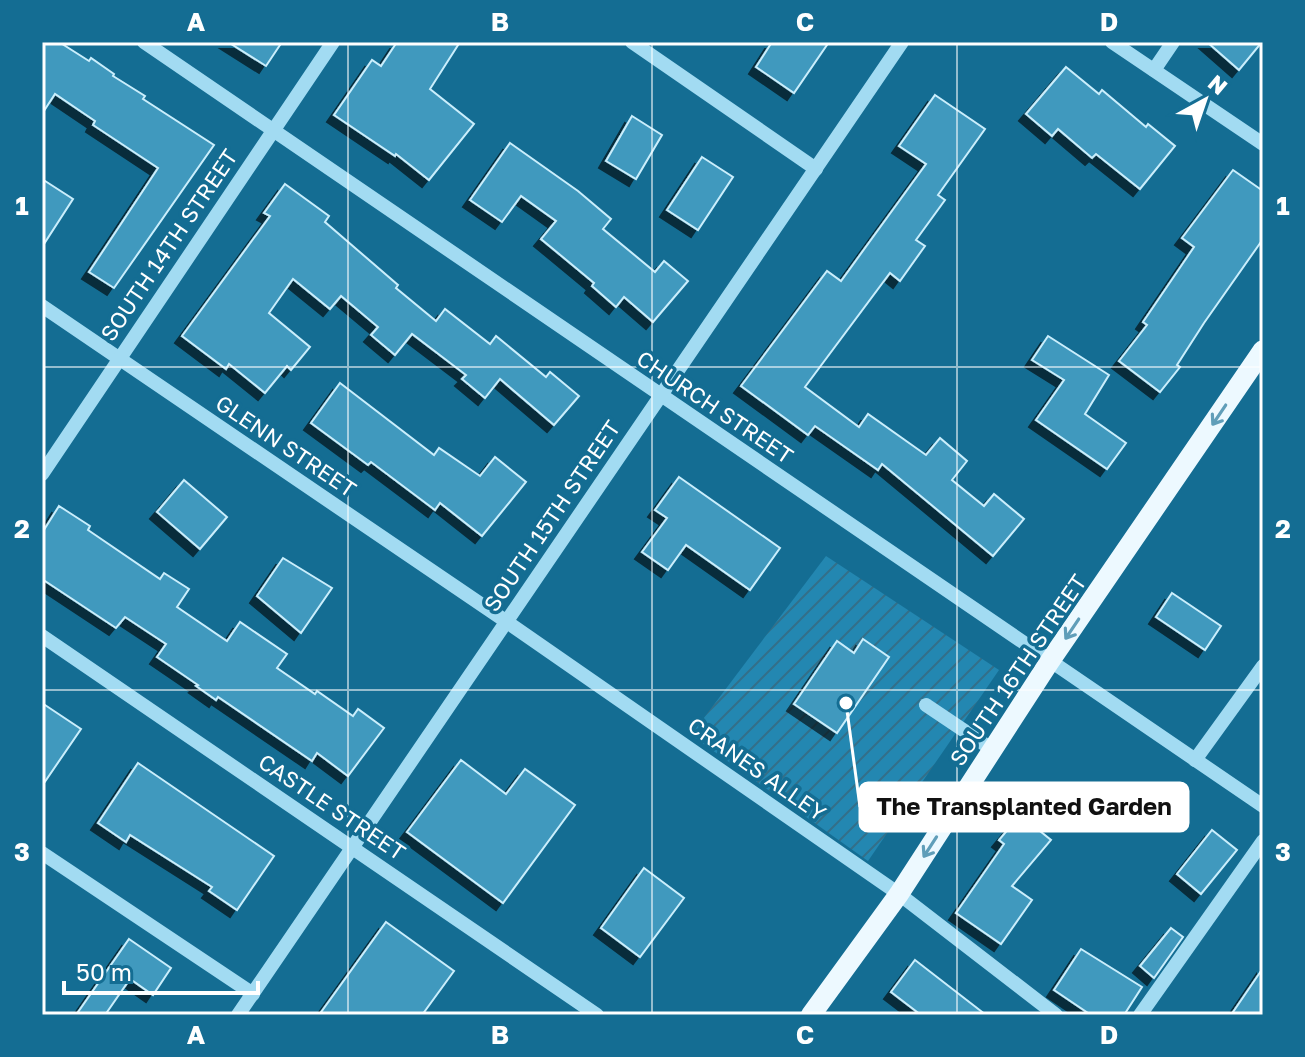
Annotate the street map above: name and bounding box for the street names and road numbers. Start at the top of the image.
street label: SOUTH 14TH STREET [94,143,243,346]
street label: CHURCH STREET [632,344,799,469]
street label: GLENN STREET [211,389,362,503]
street label: SOUTH 15TH STREET [478,415,626,616]
street label: SOUTH 16TH STREET [943,568,1092,771]
street label: CRANES ALLEY [683,711,831,826]
street label: CASTLE STREET [254,748,411,866]

